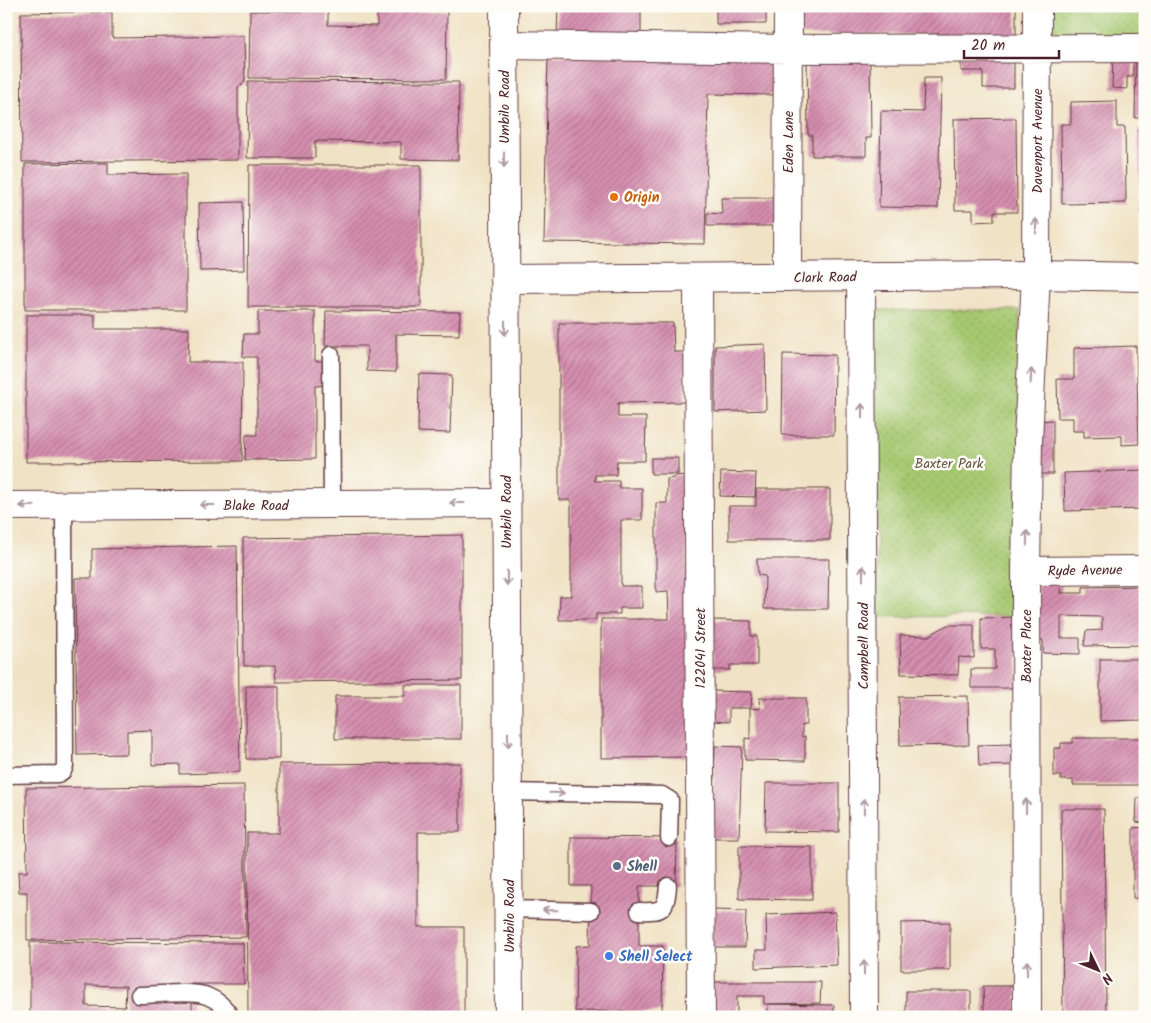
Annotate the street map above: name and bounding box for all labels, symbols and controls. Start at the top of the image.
scale bar [964,28,1058,60]
text: 20 m [971,34,1005,58]
street label: Umbilo Road [494,69,516,144]
street label: Davenport Avenue [1027,88,1049,194]
street label: Eden Lane [778,110,800,173]
one-way arrow [499,152,509,168]
place label: Origin [624,187,660,209]
marker: Origin [608,191,620,203]
one-way arrow [1031,219,1041,235]
street label: Clark Road [793,266,858,290]
one-way arrow [500,319,510,335]
one-way arrow [1027,368,1036,384]
one-way arrow [857,403,867,419]
park label: Baxter Park [915,453,984,475]
street label: Umbilo Road [496,474,518,549]
street label: Blake Road [223,495,290,517]
one-way arrow [450,498,466,508]
one-way arrow [200,500,216,510]
one-way arrow [20,501,36,511]
one-way arrow [1022,530,1031,546]
street label: Ryde Avenue [1047,559,1123,583]
one-way arrow [858,565,868,582]
one-way arrow [502,569,512,585]
street label: Campbell Road [853,601,875,689]
street label: 122041 Street [690,607,712,688]
street label: Baxter Place [1016,609,1038,683]
one-way arrow [503,732,513,748]
one-way arrow [548,788,564,798]
one-way arrow [859,798,869,814]
one-way arrow [1021,798,1031,814]
place label: Shell [627,856,657,878]
marker: Shell [611,860,623,872]
street label: Umbilo Road [499,878,521,953]
one-way arrow [542,905,558,915]
place label: Shell Select [619,946,693,968]
north arrow [1074,946,1124,996]
marker: Shell Select [603,950,615,962]
one-way arrow [859,960,869,976]
one-way arrow [1022,960,1032,976]
text: N [1096,967,1118,989]

